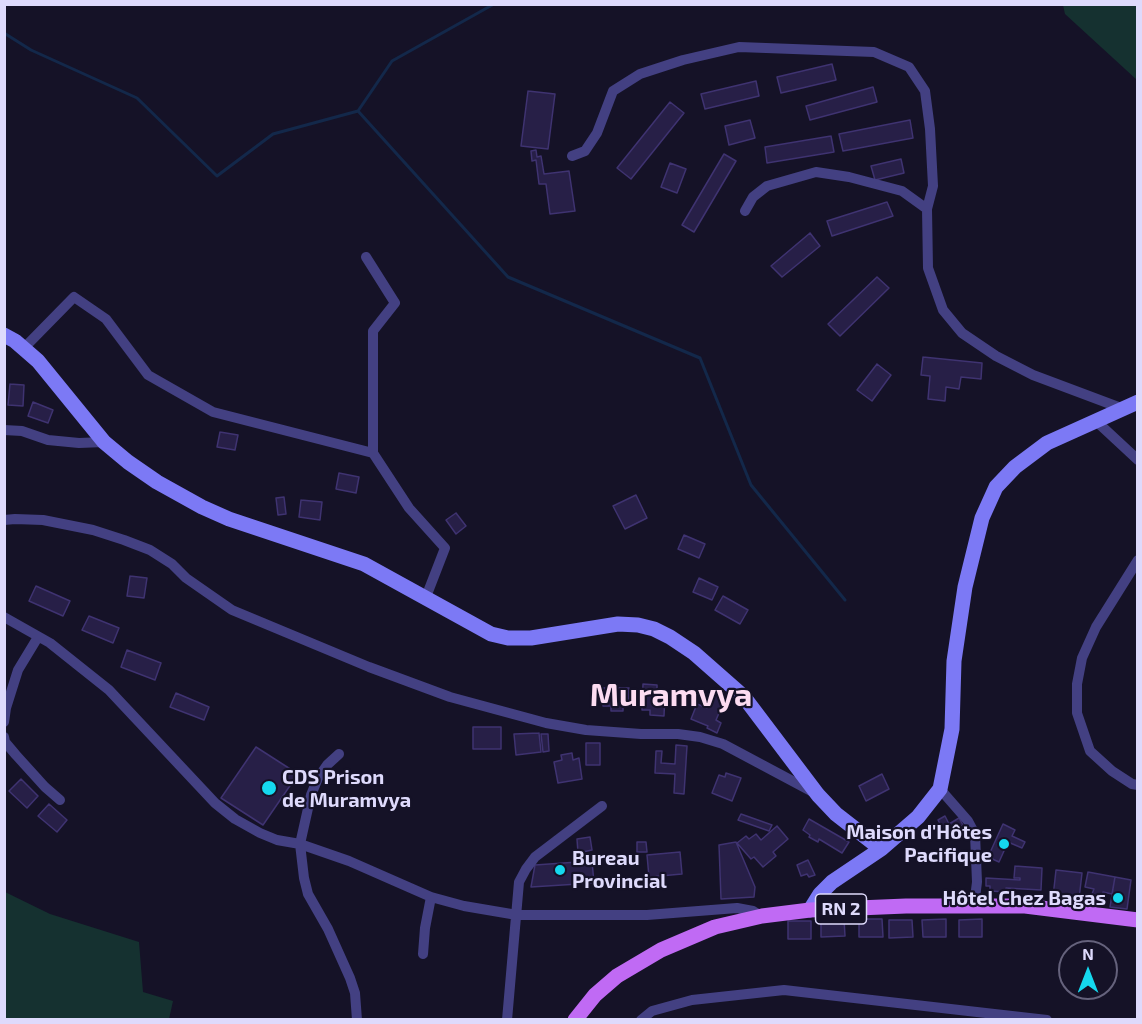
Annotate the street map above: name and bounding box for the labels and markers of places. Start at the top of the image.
place label: CDS Prison de Muramvya [282,765,411,812]
marker: CDS Prison de Muramvya [260,779,278,797]
place label: Maison d'Hôtes Pacifique [846,820,992,867]
marker: Maison d'Hôtes Pacifique [997,837,1011,851]
place label: Bureau Provincial [572,846,667,893]
marker: Bureau Provincial [553,863,567,877]
place label: Hôtel Chez Bagas [942,886,1106,910]
marker: Hôtel Chez Bagas [1111,891,1125,905]

